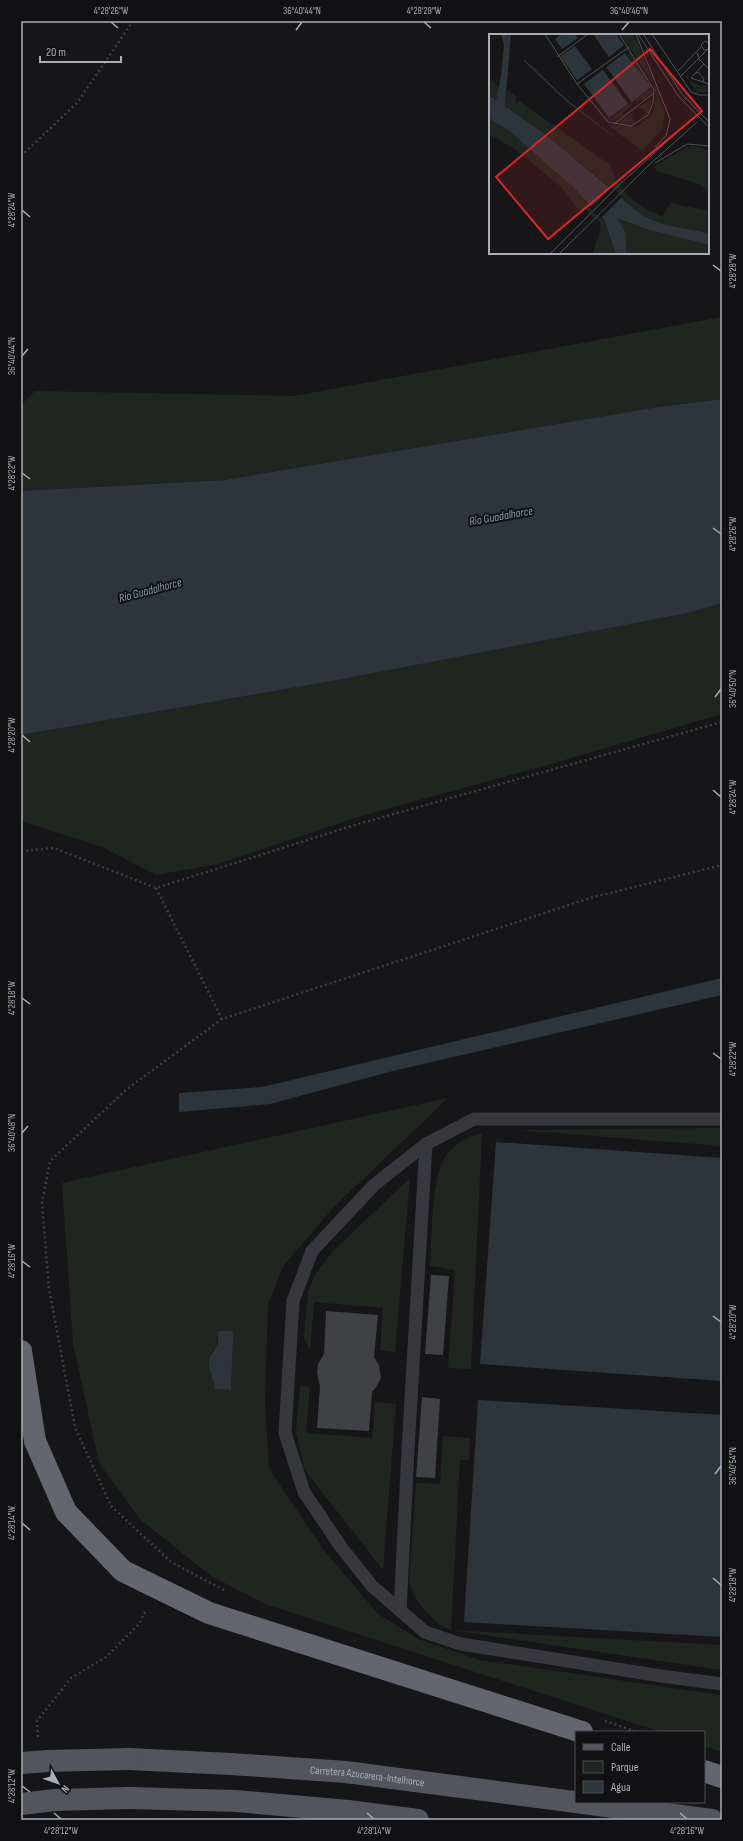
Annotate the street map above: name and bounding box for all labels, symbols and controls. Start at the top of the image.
text: 4°28'26"W [94,5,129,17]
text: 36°40'44"N [283,5,321,17]
text: 4°28'28"W [407,5,442,17]
text: 36°40'46"N [610,5,648,17]
inset map [489,34,709,254]
scale bar [40,38,121,64]
text: 20 m [46,45,66,60]
text: 4°28'24"W [6,192,18,227]
text: 4°28'28"W [727,253,739,288]
text: 36°40'44"N [6,337,18,375]
text: 4°28'22"W [6,455,18,490]
water label: Río Guadalhorce [468,503,534,529]
text: 4°28'26"W [727,516,739,551]
water label: Río Guadalhorce [117,575,184,606]
text: 36°40'50"N [727,670,739,708]
text: 4°28'20"W [6,717,18,752]
text: 4°28'24"W [727,779,739,814]
text: 4°28'18"W [6,980,18,1015]
text: 4°28'22"W [727,1041,739,1076]
text: 36°40'48"N [6,1114,18,1152]
text: 4°28'16"W [6,1243,18,1278]
text: 4°28'20"W [727,1304,739,1339]
text: 36°40'54"N [727,1447,739,1485]
text: 4°28'14"W [6,1506,18,1540]
text: 4°28'18"W [727,1567,739,1602]
legend [575,1731,705,1803]
text: Calle [611,1740,631,1755]
text: Parque [611,1760,639,1775]
north arrow [38,1763,78,1803]
street label: Carretera Azucarera-Intelhorce [310,1764,425,1789]
text: 4°28'12"W [6,1769,18,1803]
text: Agua [610,1780,631,1795]
text: N [58,1783,72,1796]
text: 4°28'12"W [44,1825,78,1837]
text: 4°28'14"W [357,1825,391,1837]
text: 4°28'16"W [670,1825,705,1837]

